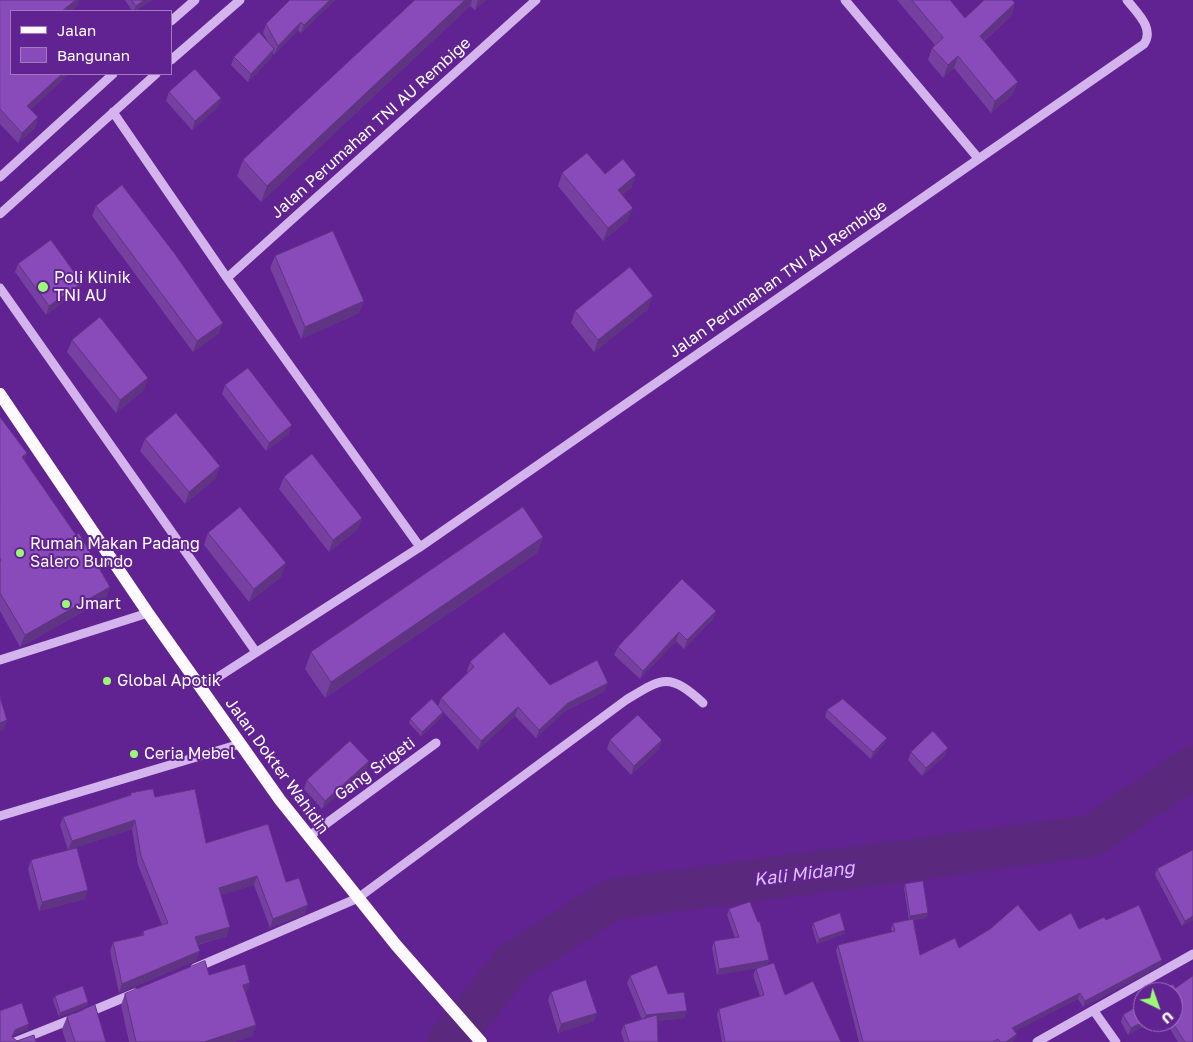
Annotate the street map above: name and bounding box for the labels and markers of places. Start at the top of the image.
place label: Poli Klinik TNI AU [54,268,131,306]
marker: Poli Klinik TNI AU [36,280,50,294]
place label: Rumah Makan Padang Salero Bundo [30,534,200,572]
marker: Rumah Makan Padang Salero Bundo [14,547,26,559]
place label: Jmart [76,594,121,614]
marker: Jmart [60,598,72,610]
place label: Global Apotik [117,671,221,691]
marker: Global Apotik [101,675,113,687]
place label: Ceria Mebel [144,744,235,764]
marker: Ceria Mebel [128,748,140,760]

